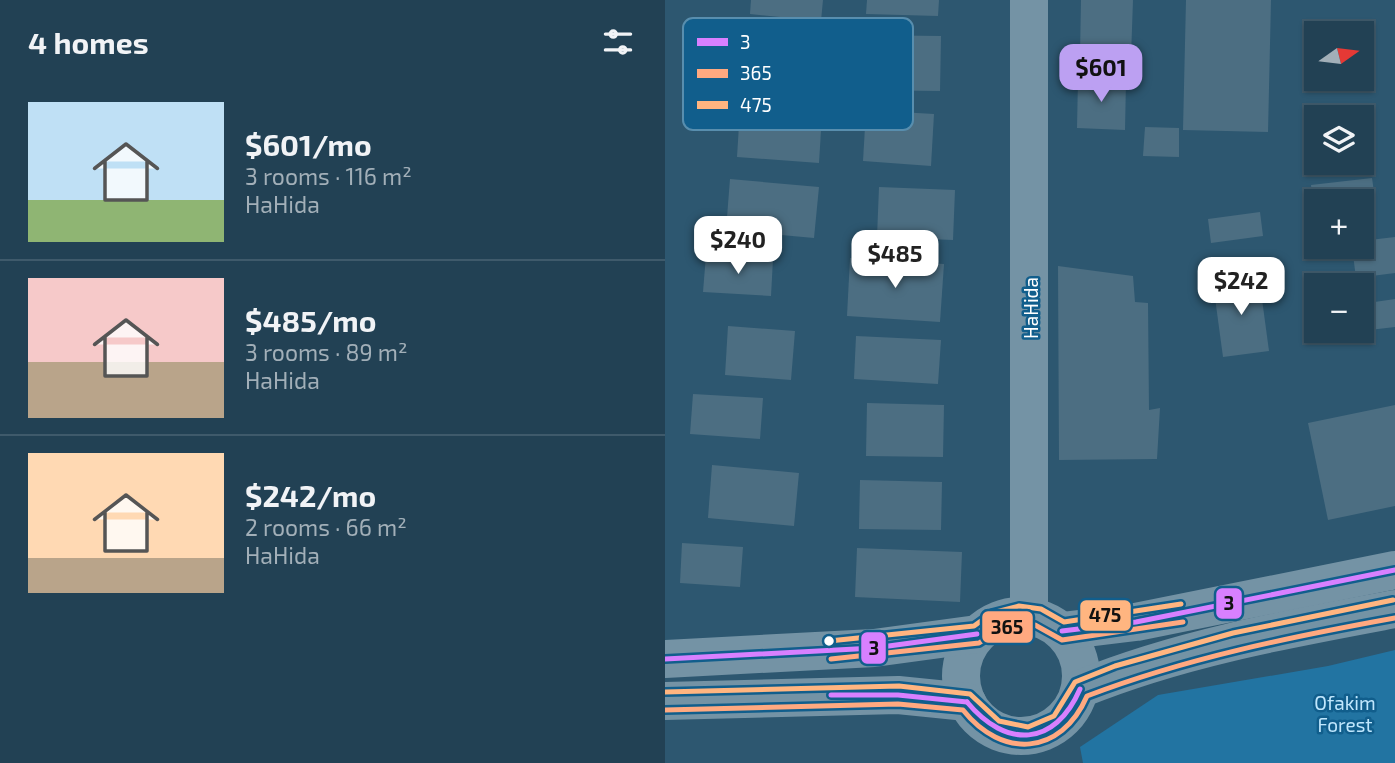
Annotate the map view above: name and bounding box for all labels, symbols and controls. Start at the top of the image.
legend [683,18,913,130]
north arrow [1304,21,1374,91]
map controls [1304,21,1374,343]
icon: filters [599,23,637,61]
text: 4 homes [28,24,149,60]
text: 3 [740,30,751,53]
pin: $601 [1060,44,1142,104]
text: $601 [1075,53,1127,81]
text: 365 [740,61,772,84]
text: 475 [740,93,772,116]
button: layers [1304,105,1374,175]
text: $601/mo [245,126,372,162]
icon: home [84,130,168,214]
text: 3 rooms · 116 m² [245,162,412,190]
button: + [1304,189,1374,259]
text: HaHida [245,190,320,218]
pin: $240 [697,216,779,276]
text: $240 [710,225,766,253]
pin: $485 [854,230,936,290]
text: $485 [867,239,923,267]
pin: $242 [1200,258,1282,317]
text: $242 [1214,266,1268,294]
button: − [1304,273,1374,343]
street label: HaHida [1019,277,1042,339]
text: $485/mo [245,302,377,338]
icon: home [84,306,168,390]
text: 3 rooms · 89 m² [245,338,407,366]
text: HaHida [245,366,320,394]
text: $242/mo [245,477,376,513]
icon: home [84,481,168,565]
text: 2 rooms · 66 m² [245,513,407,541]
text: HaHida [245,541,320,569]
line badge: 3 [1215,587,1243,620]
text: 3 [1224,591,1234,614]
line badge: 475 [1079,599,1132,632]
text: 475 [1089,603,1121,626]
line badge: 365 [981,610,1034,644]
text: 365 [991,615,1023,638]
line badge: 3 [860,631,887,665]
unlabelled marker [822,634,836,648]
text: 3 [869,636,879,659]
park label: Ofakim Forest [1314,691,1376,736]

